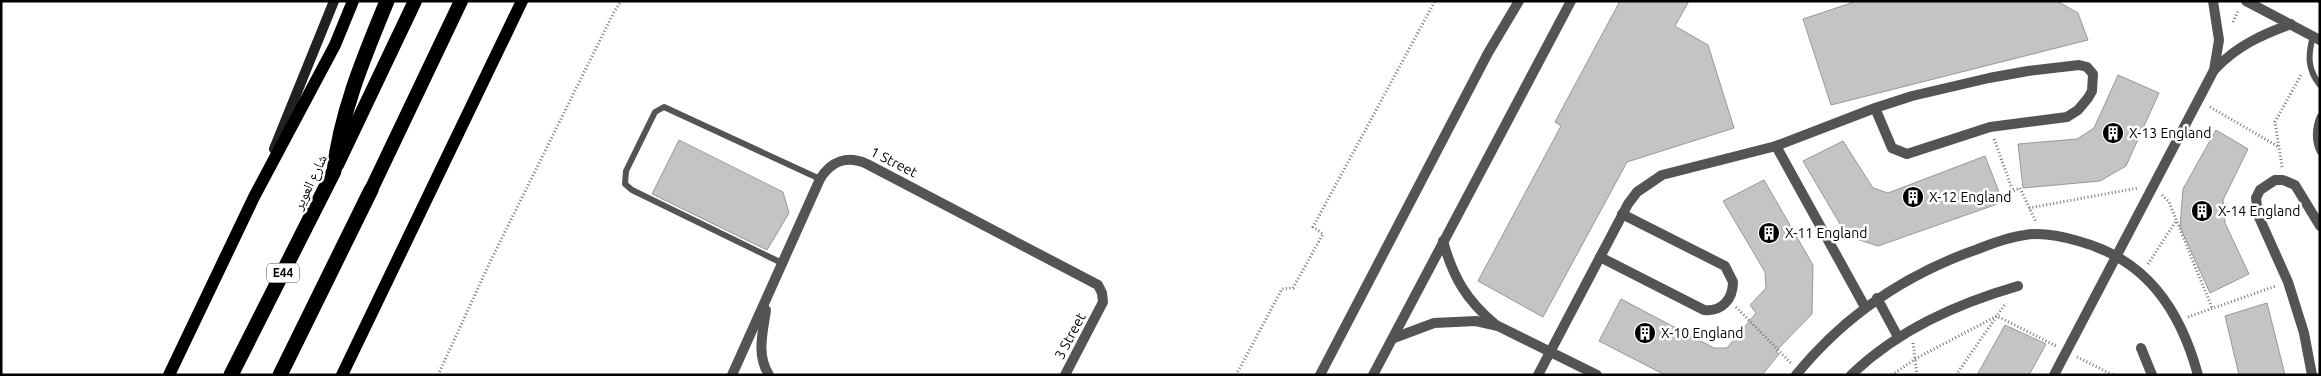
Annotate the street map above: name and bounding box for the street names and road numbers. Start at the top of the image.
street label: 1 Street [868,143,920,181]
street label: شارع العوير [289,152,332,214]
road number: E44 [267,264,299,282]
street label: 3 Street [1051,310,1089,362]

